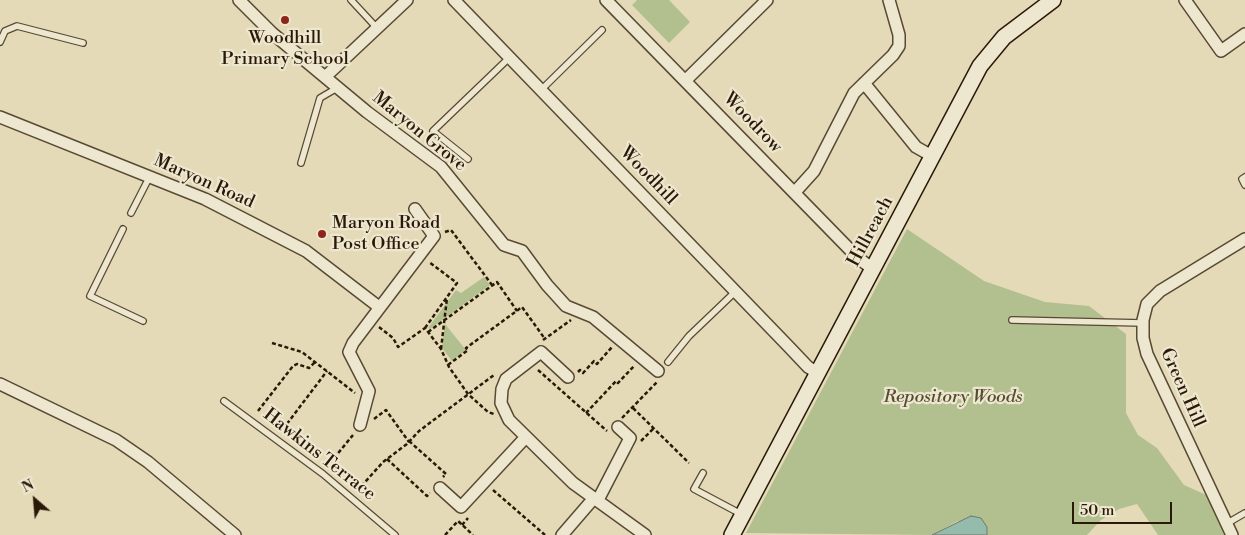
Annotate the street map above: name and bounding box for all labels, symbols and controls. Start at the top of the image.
marker: Woodhill Primary School [279,14,291,26]
place label: Woodhill Primary School [221,28,349,70]
street label: Maryon Grove [368,88,470,176]
street label: Woodrow [718,88,786,158]
street label: Woodhill [615,142,681,210]
street label: Maryon Road [150,150,258,214]
street label: Hillreach [844,193,898,271]
place label: Maryon Road Post Office [332,213,440,255]
marker: Maryon Road Post Office [316,228,328,240]
street label: Green Hill [1155,345,1209,431]
park label: Repository Woods [883,387,1023,409]
street label: Hawkins Terrace [258,404,380,506]
north arrow [10,475,60,525]
text: N [19,476,37,497]
scale bar [1075,492,1175,524]
text: 50 m [1080,501,1114,520]

